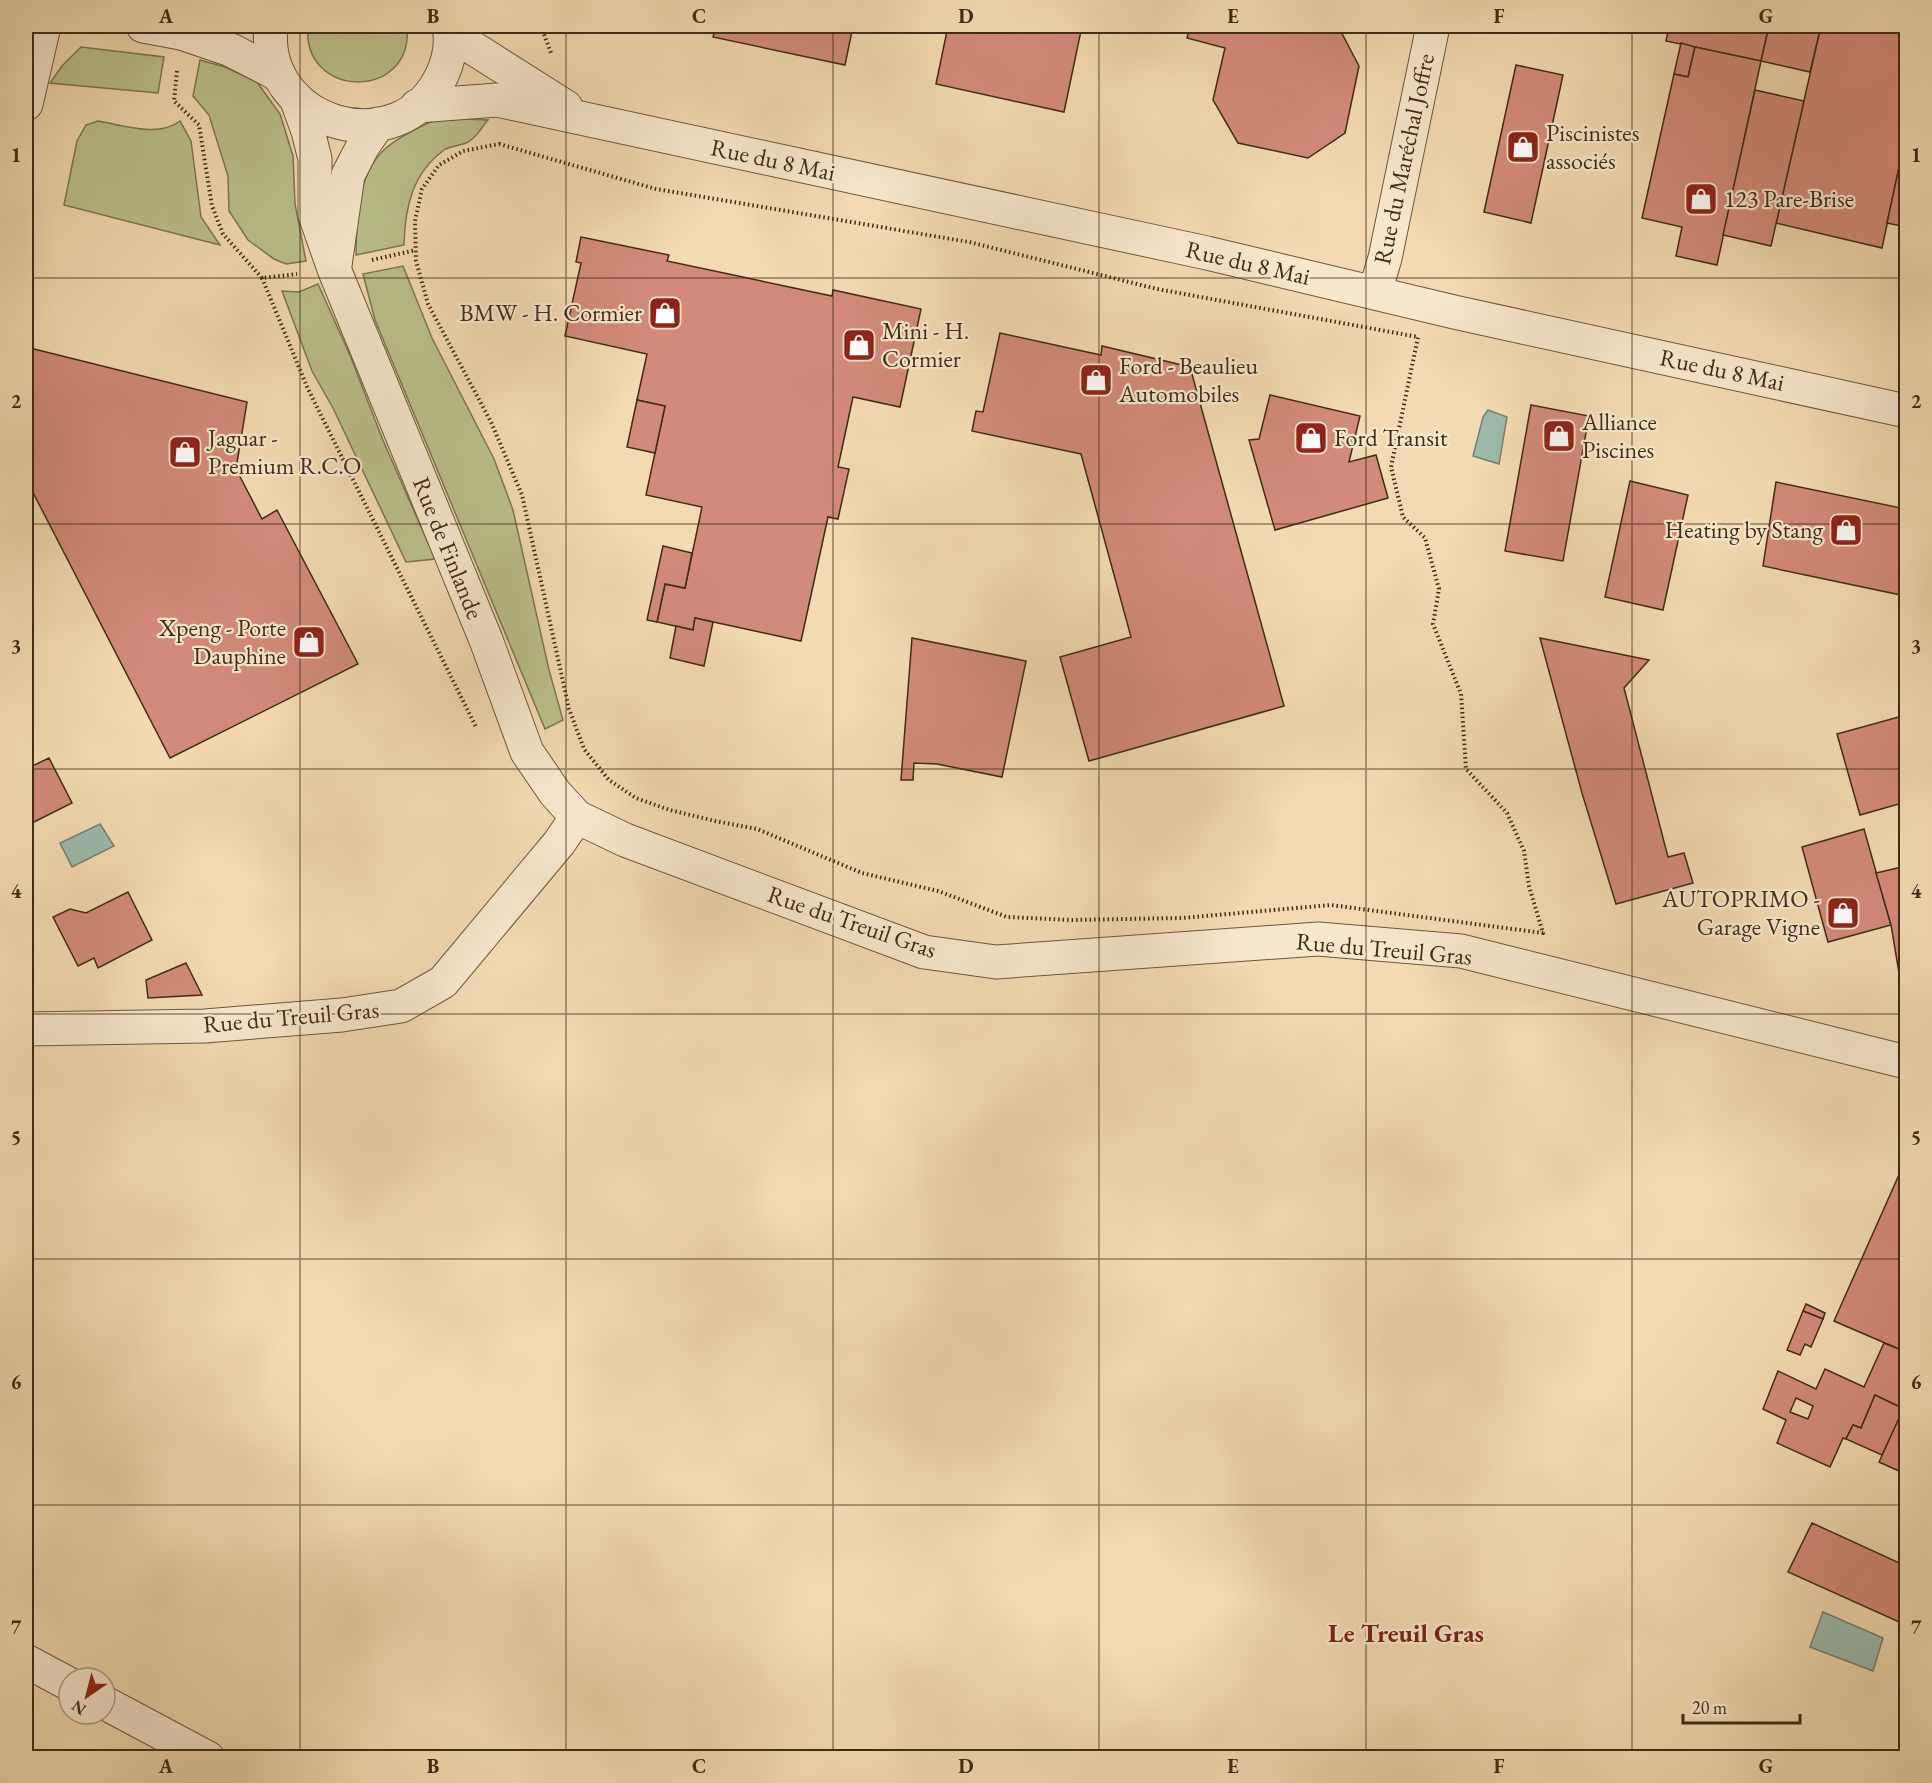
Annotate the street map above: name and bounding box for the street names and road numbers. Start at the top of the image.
street label: Rue du Maréchal Joffre [1366,51,1441,267]
street label: Rue du 8 Mai [708,131,838,188]
street label: Rue du 8 Mai [1183,233,1313,292]
street label: Rue du 8 Mai [1657,341,1787,398]
street label: Rue de Finlande [406,472,491,623]
street label: Rue du Treuil Gras [764,878,941,965]
street label: Rue du Treuil Gras [1295,925,1473,972]
street label: Rue du Treuil Gras [202,993,380,1040]

